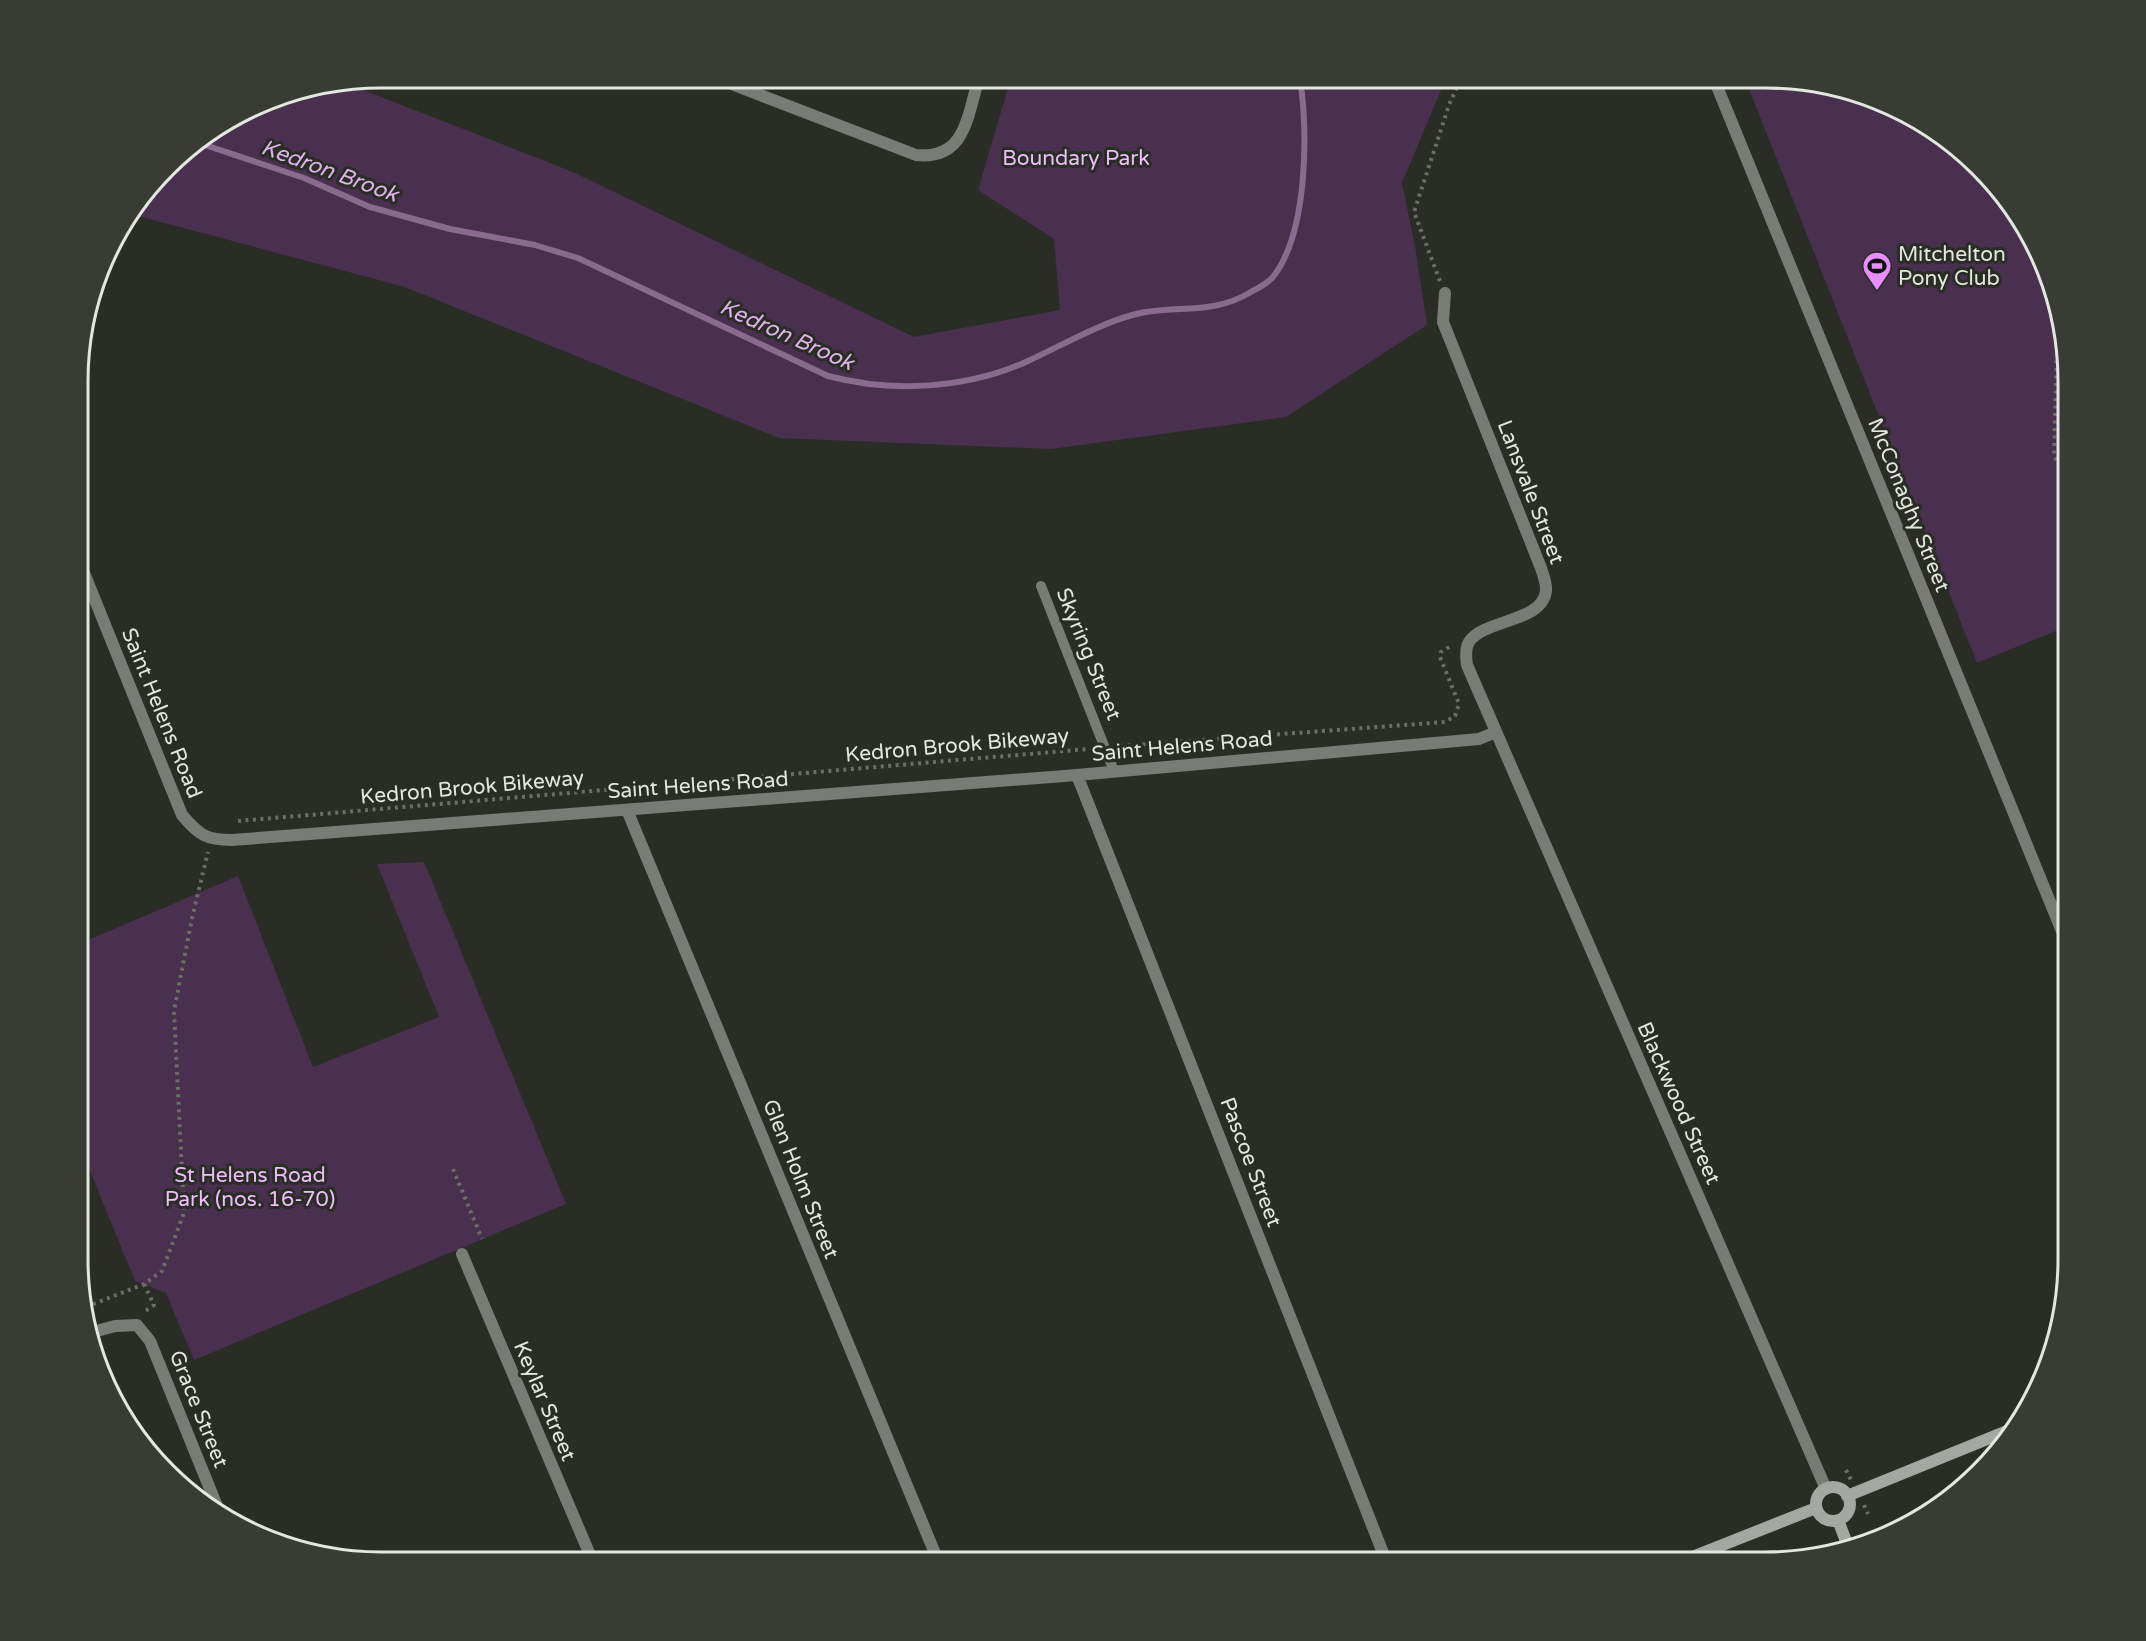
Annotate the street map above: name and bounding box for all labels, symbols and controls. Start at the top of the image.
water label: Kedron Brook [258,134,403,208]
park label: Boundary Park [1002,146,1150,171]
place label: Mitchelton Pony Club [1898,242,2006,291]
sports icon: Mitchelton Pony Club [1861,250,1893,292]
water label: Kedron Brook [716,294,859,377]
street label: McConaghy Street [1862,415,1955,596]
street label: Lansvale Street [1492,417,1569,568]
street label: Skyring Street [1051,584,1126,724]
street label: Saint Helens Road [116,624,207,802]
street label: Kedron Brook Bikeway [844,723,1070,768]
street label: Saint Helens Road [1090,726,1274,767]
street label: Kedron Brook Bikeway [359,765,585,810]
street label: Saint Helens Road [607,767,790,804]
street label: Blackwood Street [1632,1018,1726,1188]
street label: Pascoe Street [1214,1094,1287,1230]
street label: Glen Holm Street [757,1096,844,1262]
park label: St Helens Road Park (nos. 16-70) [165,1163,335,1212]
street label: Keylar Street [508,1338,581,1465]
street label: Grace Street [164,1347,233,1471]

